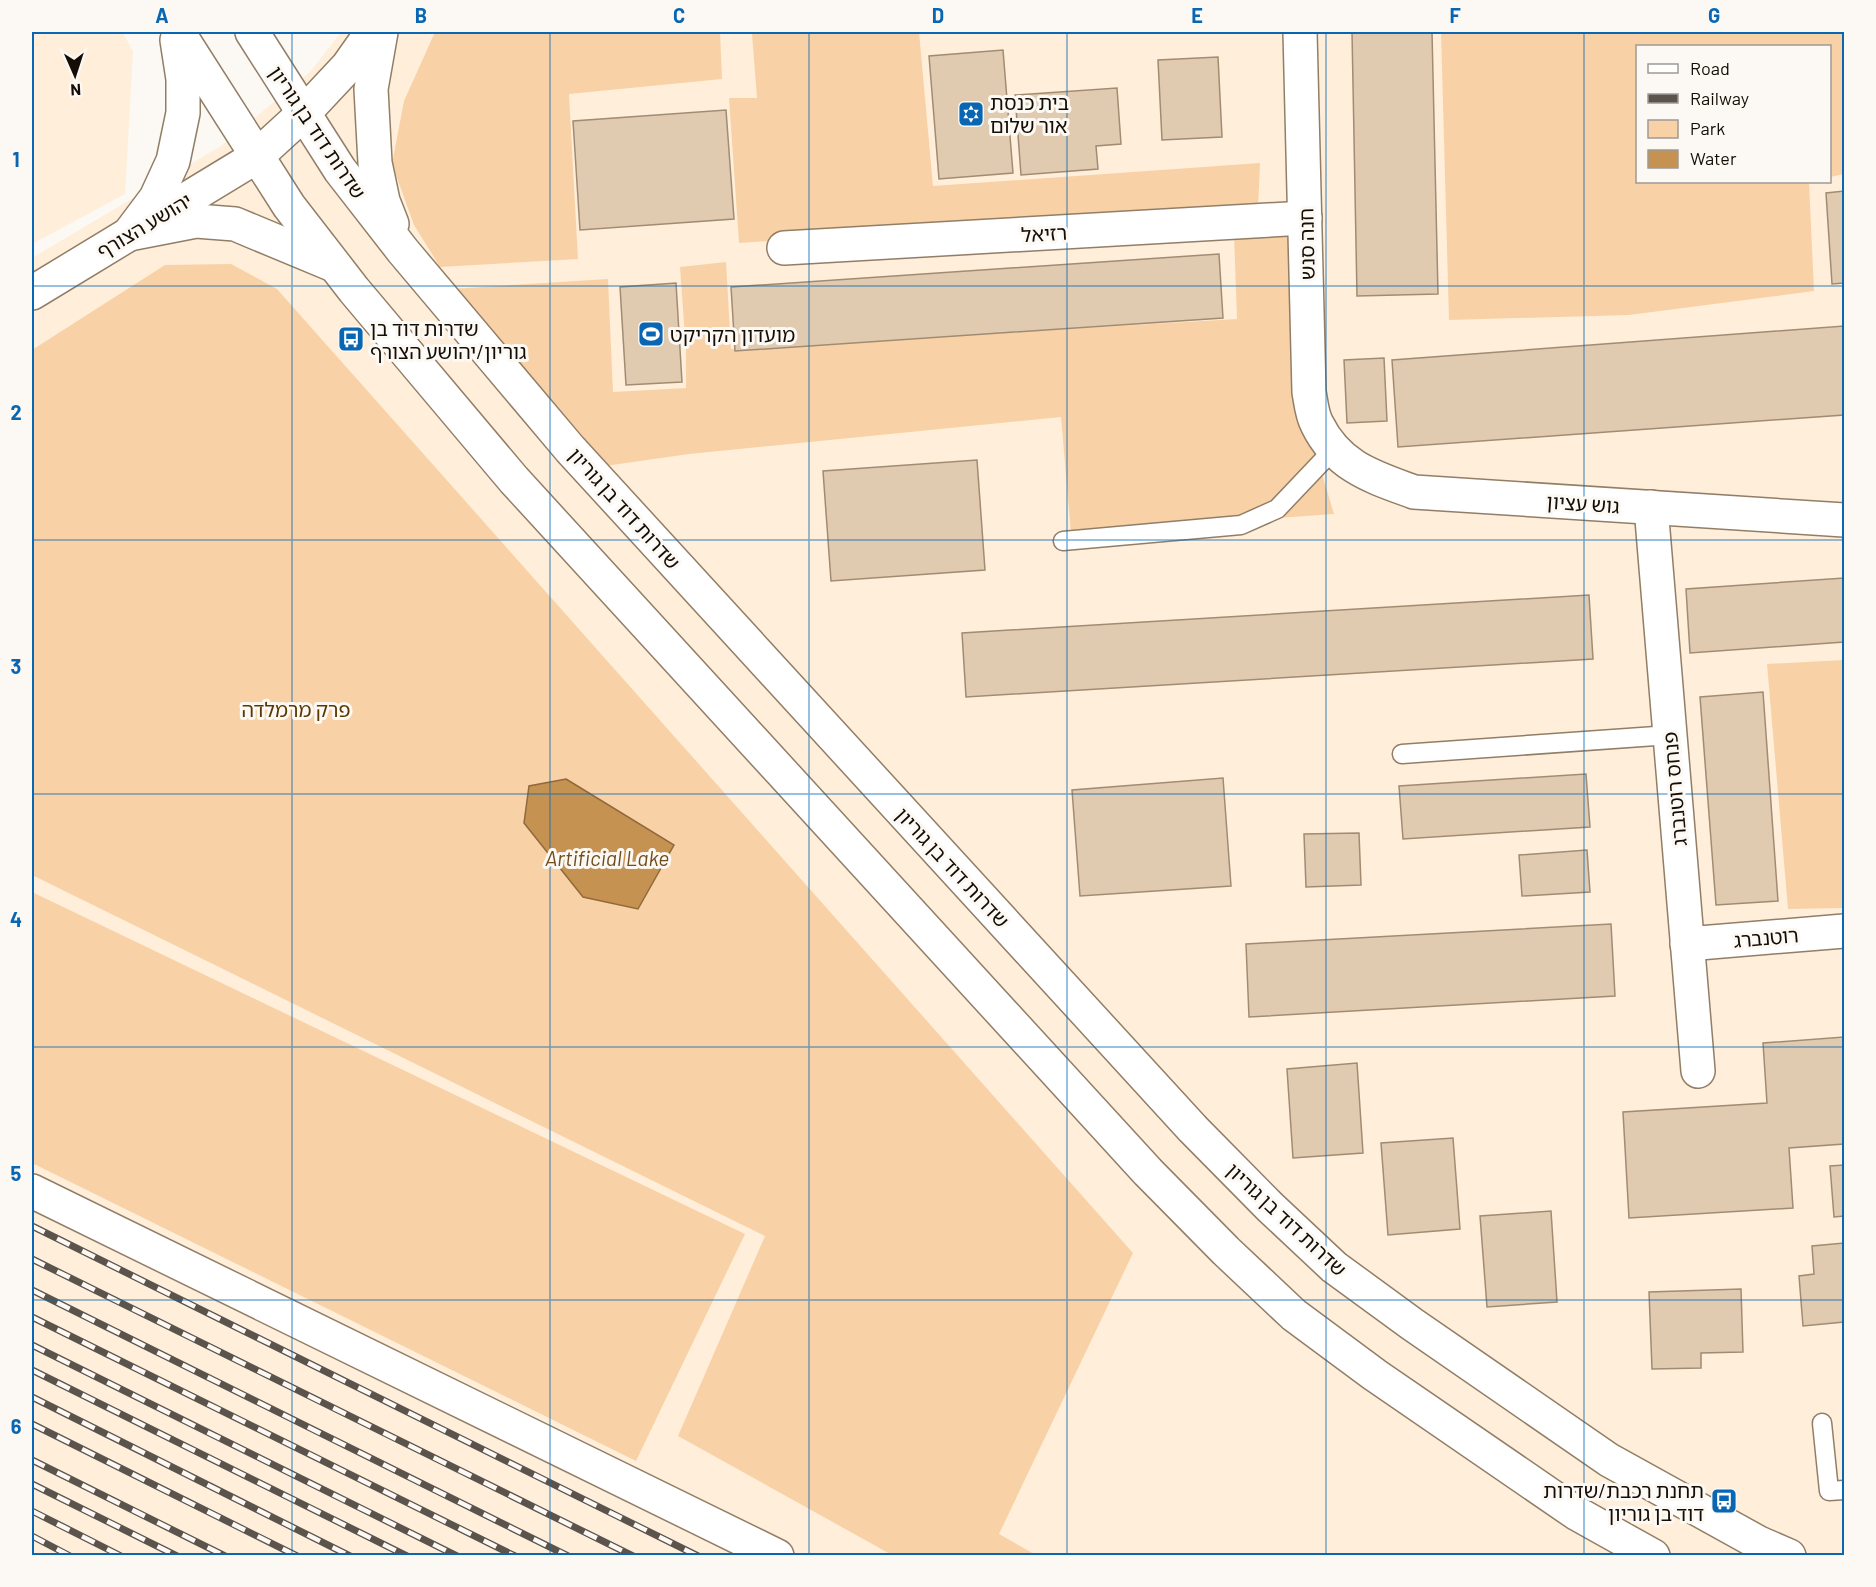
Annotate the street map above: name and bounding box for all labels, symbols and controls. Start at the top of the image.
text: A [155,3,169,27]
text: B [415,3,427,27]
text: C [673,3,685,27]
text: D [932,3,944,27]
text: E [1191,3,1203,27]
text: F [1449,3,1461,27]
text: G [1708,3,1720,27]
north arrow [45,45,105,105]
legend [1636,45,1831,183]
text: Road [1690,57,1730,79]
street label: שדרות דוד בן גוריון [265,61,371,203]
text: N [70,81,82,100]
text: Railway [1690,87,1749,109]
place label: בית כנסת אור שלום [990,90,1069,137]
synagogue icon: בית כנסת אור שלום [956,99,986,129]
text: Park [1690,117,1725,139]
text: 1 [12,147,20,171]
text: Water [1690,147,1737,169]
street label: יהושע הצורף [92,187,196,263]
street label: חנה סנש [1293,208,1319,280]
street label: רזיאל [1020,220,1068,246]
place label: שדרות דוד בן גוריון/יהושע הצורף [370,316,527,363]
sports icon: מועדון הקריקט [636,319,666,349]
place label: מועדון הקריקט [670,322,795,346]
bus stop icon: שדרות דוד בן גוריון/יהושע הצורף [336,324,366,354]
text: 2 [10,400,22,424]
street label: שדרות דוד בן גוריון [564,442,686,574]
street label: גוש עציון [1546,488,1621,518]
text: 3 [11,654,21,678]
park label: פרק מרמלדה [241,697,351,721]
street label: פנחס רוטנברג [1657,731,1691,847]
street label: שדרות דוד בן גוריון [891,802,1015,932]
water label: Artificial Lake [545,845,669,870]
text: 4 [10,907,22,931]
street label: רוטנברג [1732,922,1800,952]
street label: שדרות דוד בן גוריון [1222,1157,1352,1281]
text: 5 [11,1161,22,1185]
text: 6 [11,1414,22,1438]
place label: תחנת רכבת/שדרות דוד בן גוריון [1543,1478,1704,1525]
bus stop icon: תחנת רכבת/שדרות דוד בן גוריון [1709,1486,1739,1516]

